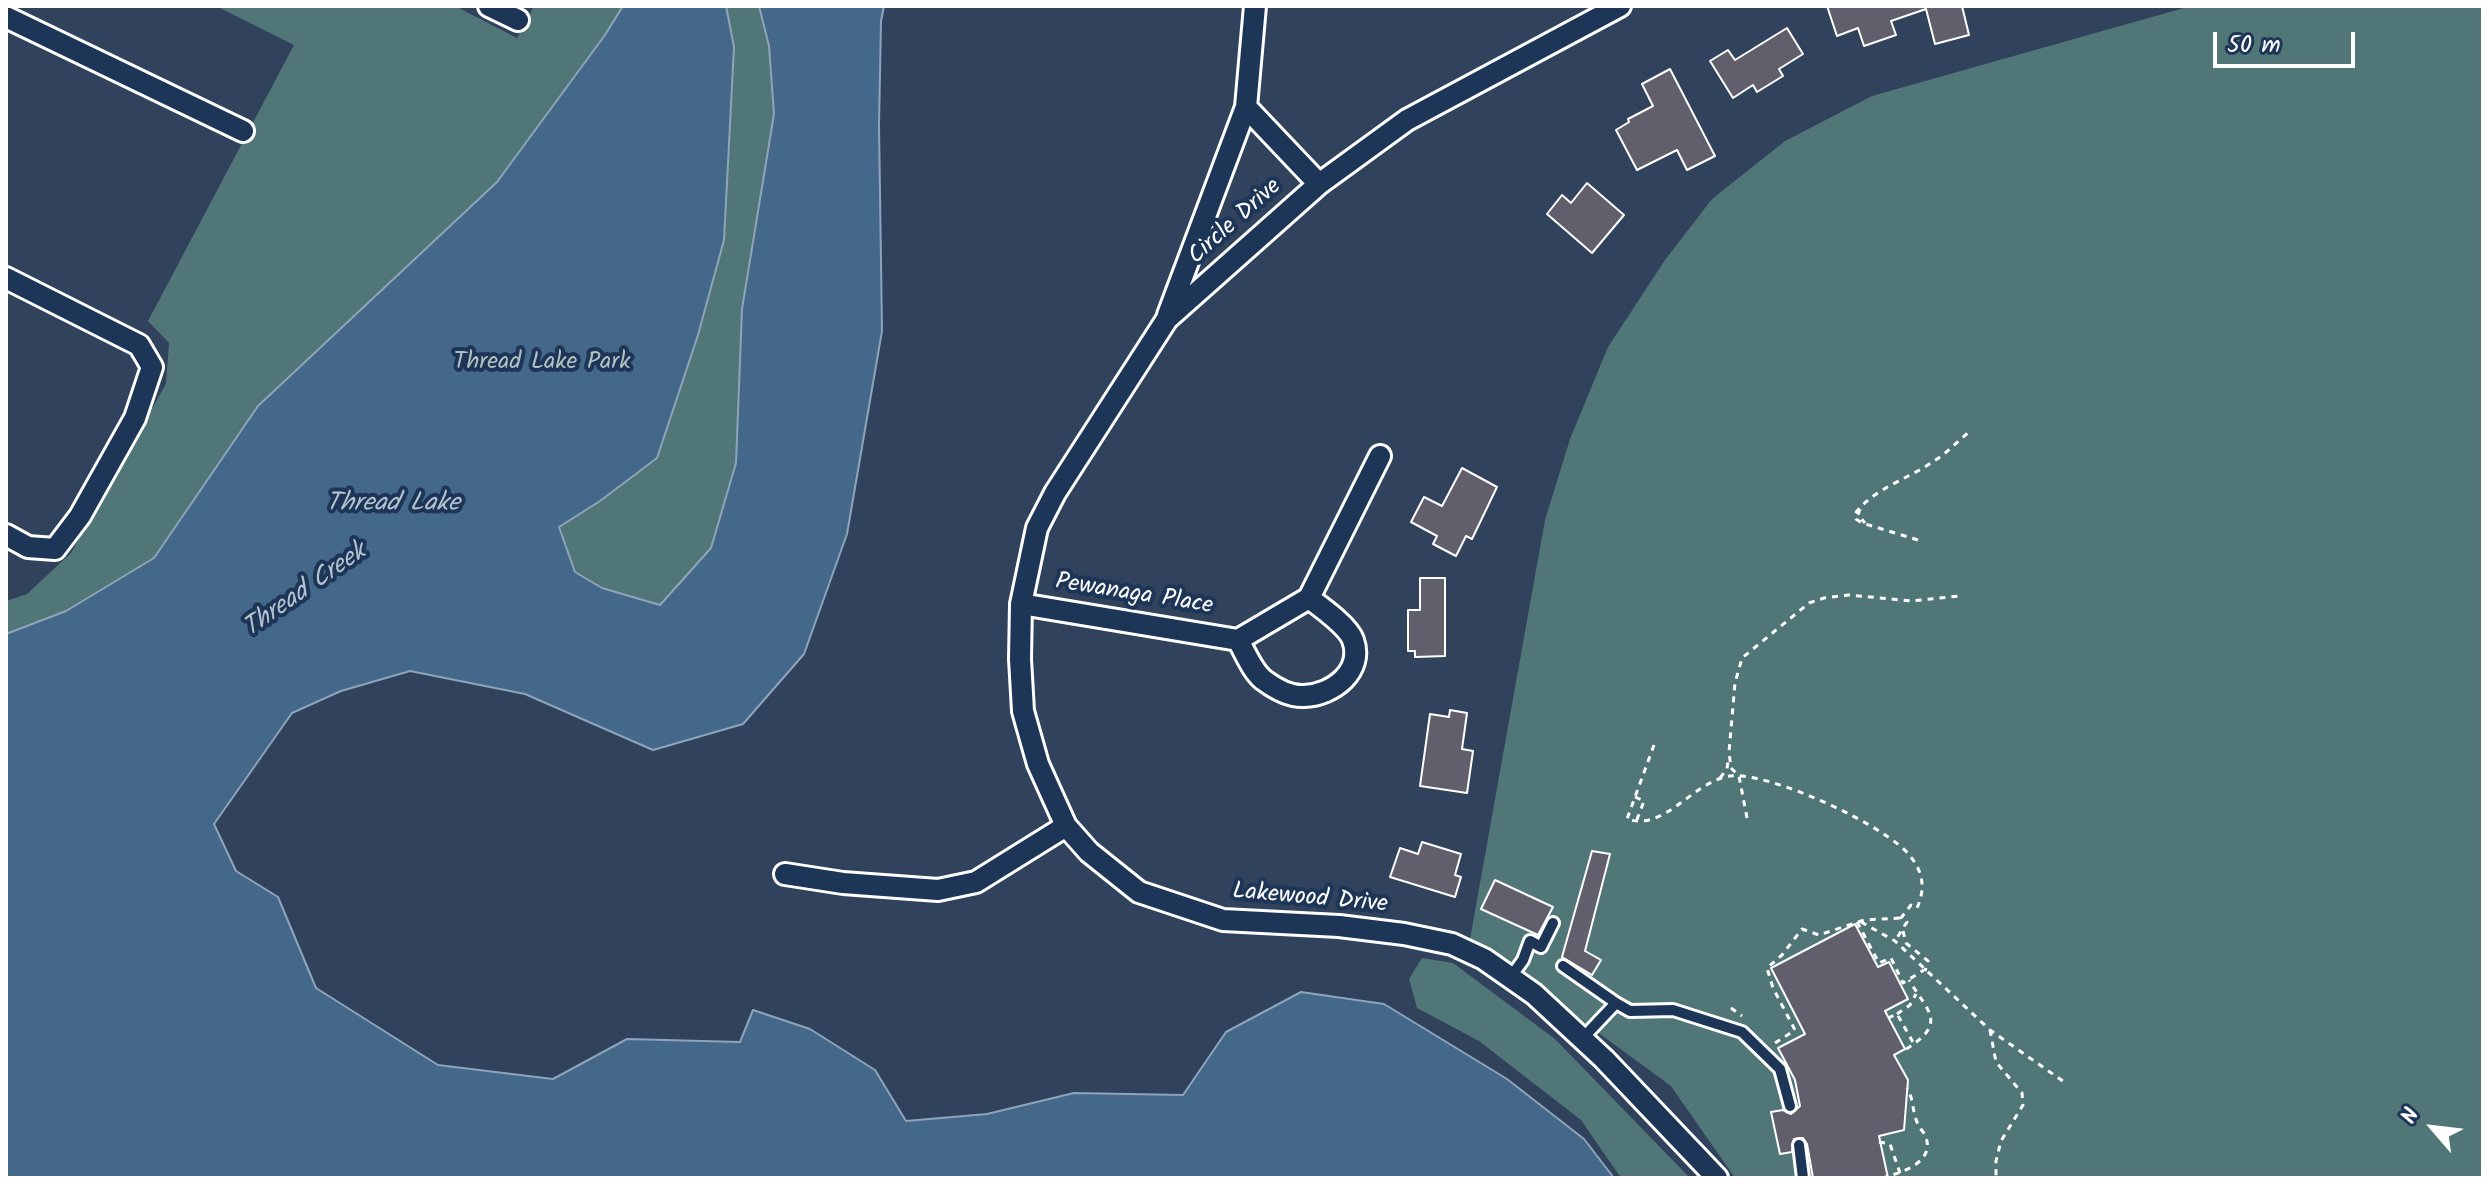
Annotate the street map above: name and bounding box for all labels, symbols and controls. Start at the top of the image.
scale bar [2217,16,2359,66]
text: 50 m [2227,26,2281,65]
street label: Circle Drive [1184,174,1288,272]
park label: Thread Lake Park [454,350,630,378]
water label: Thread Lake [326,490,460,522]
water label: Thread Creek [238,538,374,646]
street label: Pewanaga Place [1053,569,1215,623]
street label: Lakewood Drive [1231,879,1389,921]
north arrow [2393,1088,2473,1168]
text: N [2393,1102,2430,1131]

